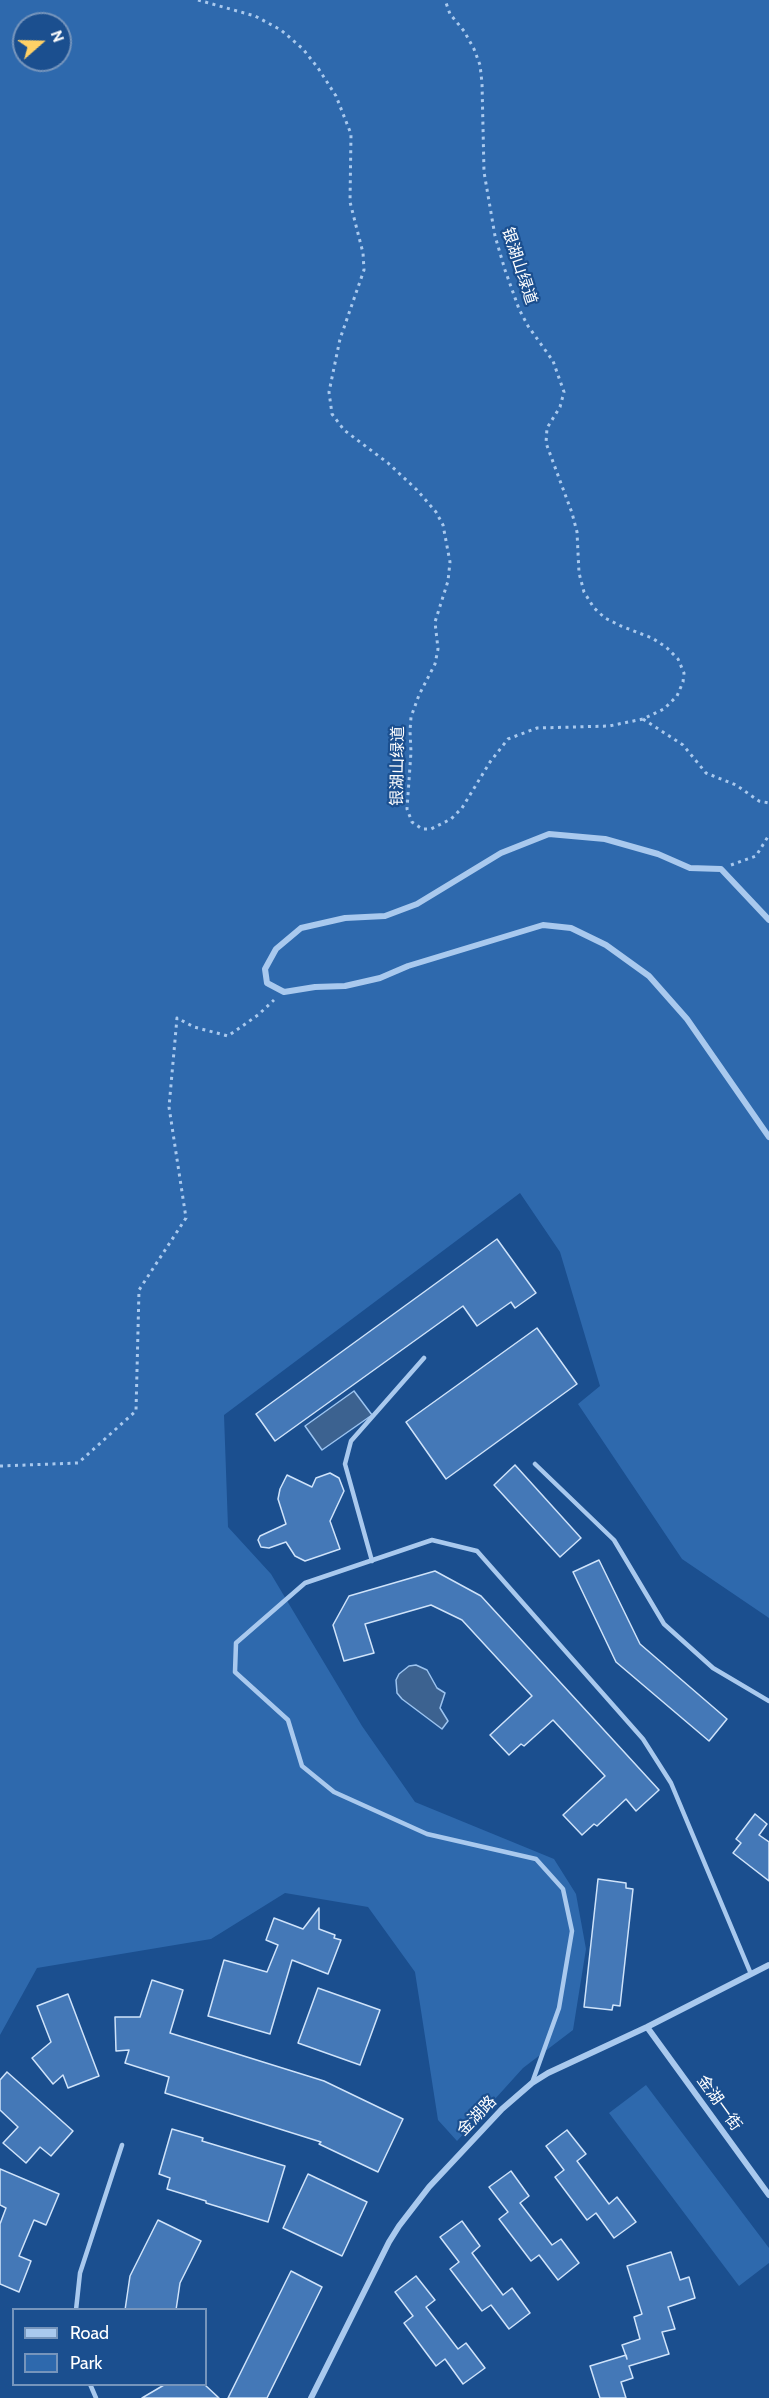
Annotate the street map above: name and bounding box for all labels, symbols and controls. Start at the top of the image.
north arrow [12,12,72,72]
text: N [47,28,68,45]
street label: 银湖山绿道 [498,225,540,307]
street label: 银湖山绿道 [388,726,408,806]
street label: 金湖一街 [692,2071,746,2135]
street label: 金湖路 [453,2092,501,2140]
legend [12,2308,207,2386]
text: Road [70,2322,109,2344]
text: Park [70,2352,102,2374]

